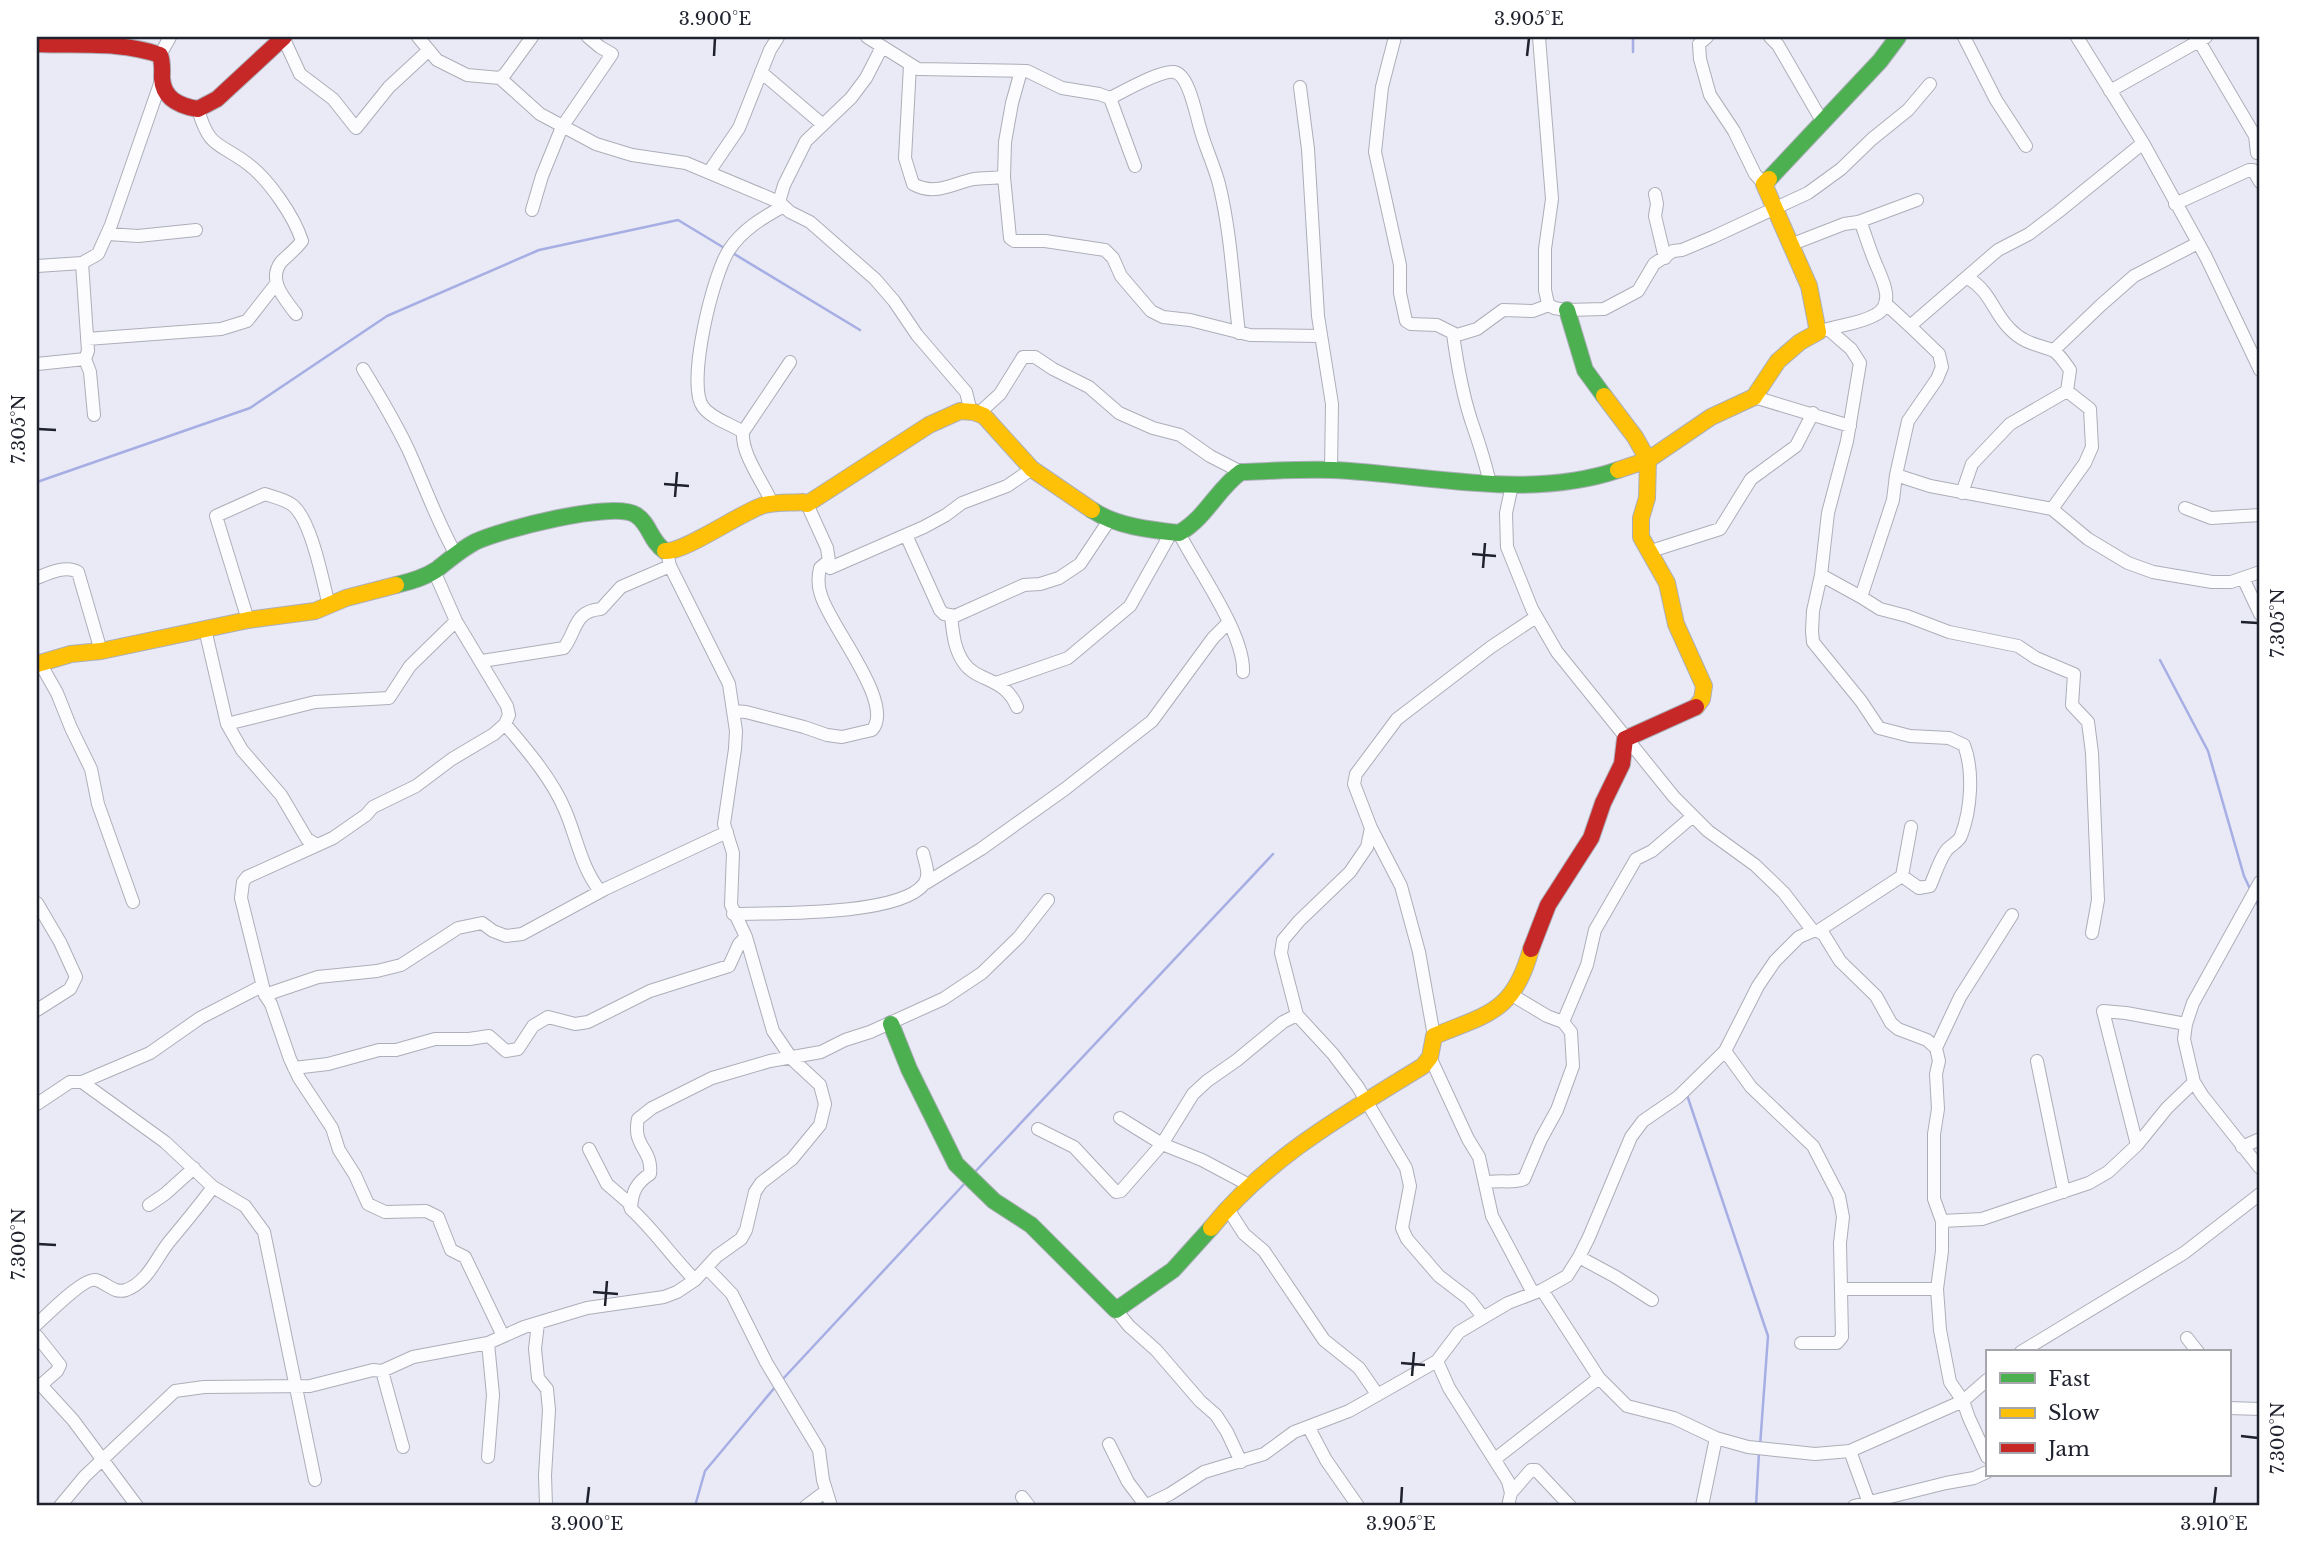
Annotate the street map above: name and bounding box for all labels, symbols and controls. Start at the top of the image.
text: 3.900°E [679,8,751,30]
text: 3.905°E [1494,8,1564,30]
text: 7.305°N [8,394,30,464]
text: 7.305°N [2267,588,2289,658]
text: 7.300°N [8,1208,30,1280]
legend [1986,1350,2230,1476]
text: Fast [2048,1366,2090,1392]
text: Slow [2048,1400,2100,1426]
text: 7.300°N [2267,1402,2289,1474]
text: Jam [2045,1436,2090,1462]
text: 3.900°E [551,1513,623,1535]
text: 3.905°E [1366,1513,1436,1535]
text: 3.910°E [2180,1513,2248,1535]

